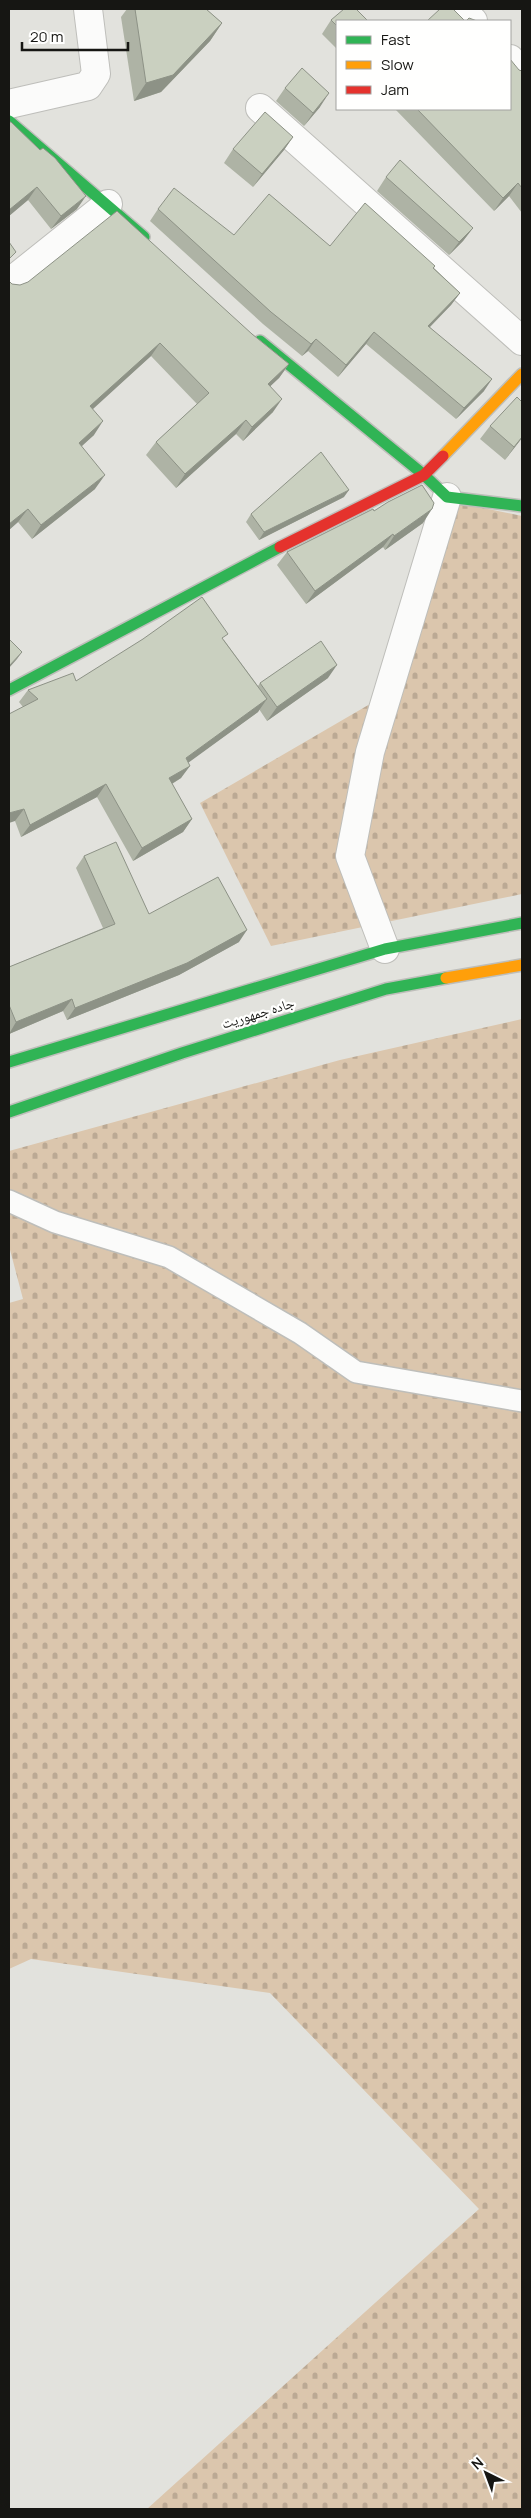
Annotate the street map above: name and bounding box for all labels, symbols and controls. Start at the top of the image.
scale bar [22,20,129,52]
legend [336,20,511,110]
text: 20 m [30,26,63,47]
text: Fast [381,29,410,50]
text: Slow [381,54,414,75]
text: Jam [381,79,409,100]
street label: جاده جمهوریت [219,992,297,1033]
north arrow [461,2448,511,2498]
text: N [467,2453,487,2473]

